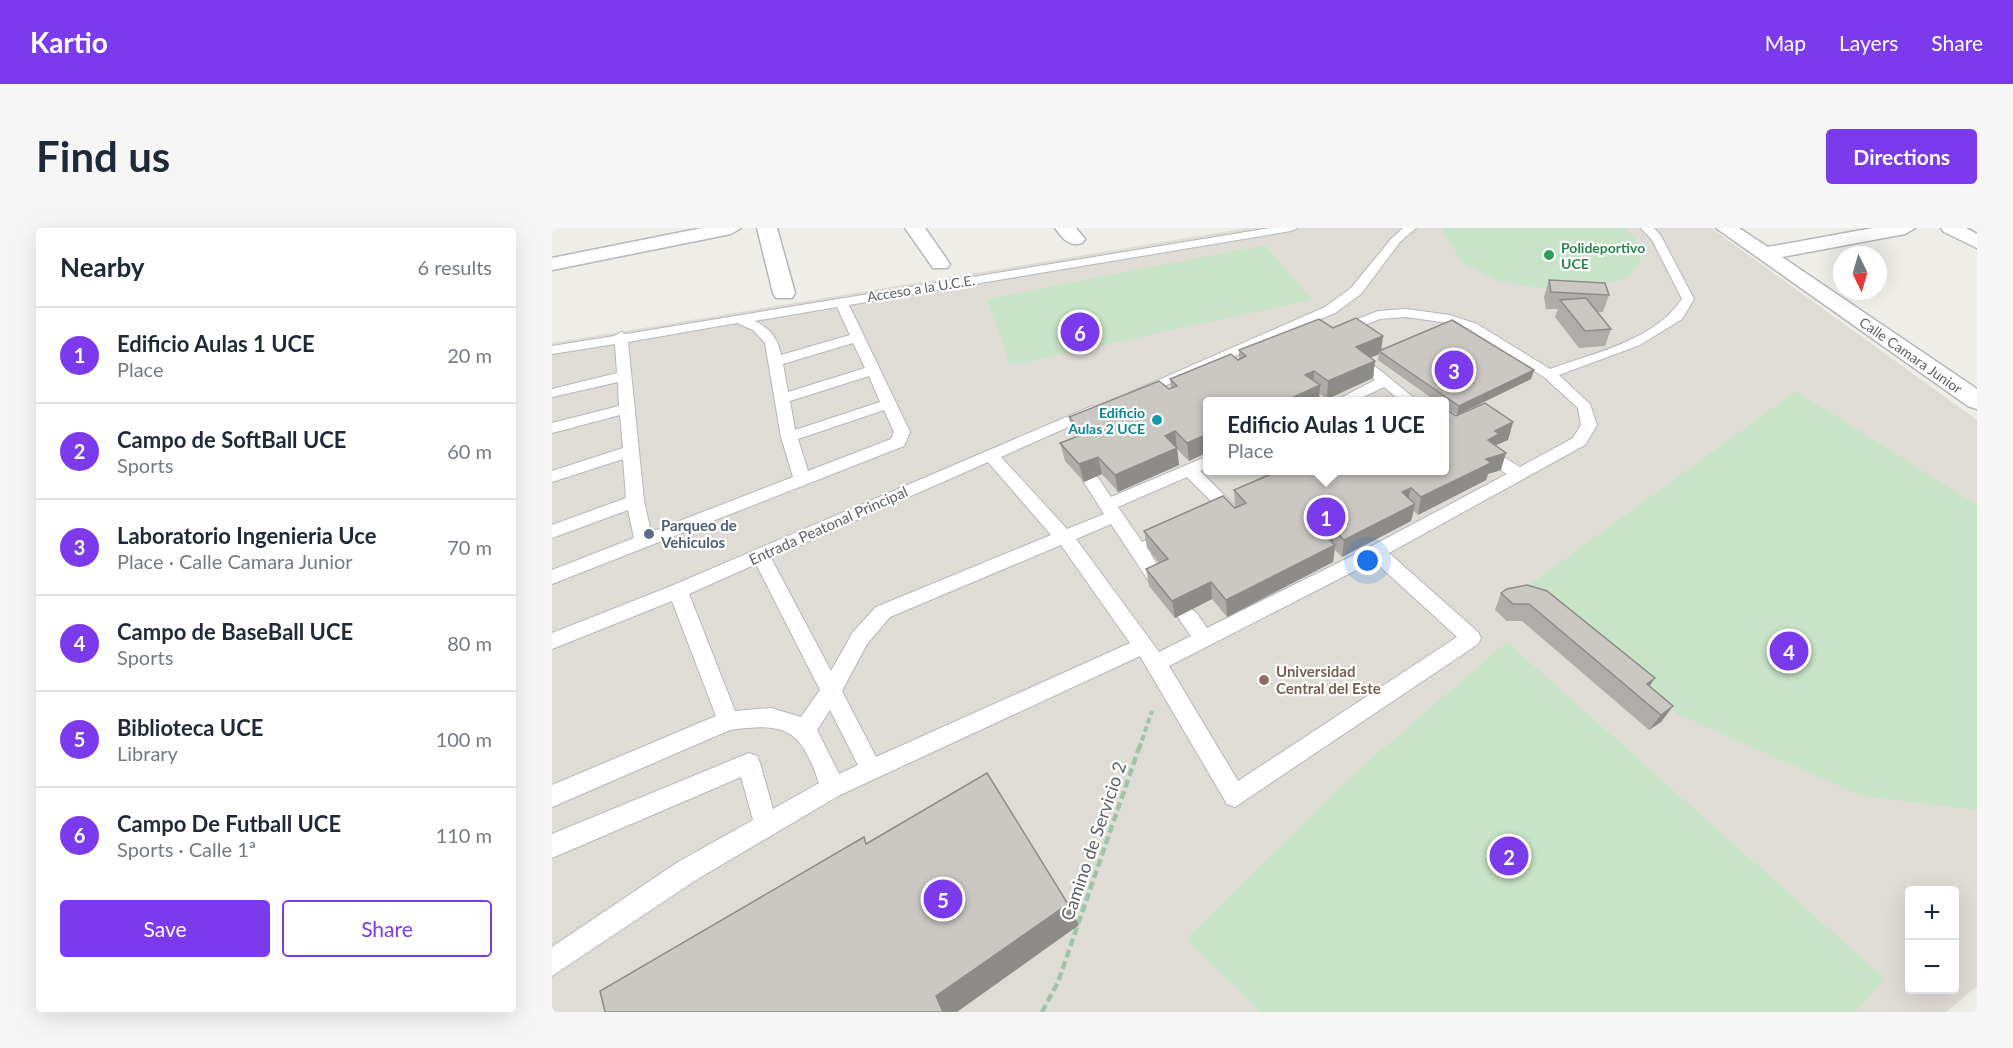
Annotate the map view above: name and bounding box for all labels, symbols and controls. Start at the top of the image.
text: Kartio [30,25,108,59]
text: Map [1765,30,1806,55]
text: Layers [1839,30,1898,55]
text: Share [1931,30,1983,55]
button: Directions [1826,129,1977,184]
text: Find us [36,131,170,181]
place label: Polideportivo UCE [1561,239,1645,272]
north arrow [1833,246,1887,300]
marker: Polideportivo UCE [1542,248,1556,262]
text: Nearby [60,251,145,283]
text: 6 results [417,255,492,279]
street label: Acceso a la U.C.E. [866,271,976,305]
pin: 6 [1060,310,1100,354]
street label: Calle Camara Junior [1856,313,1966,397]
text: Edificio Aulas 1 UCE [117,330,315,357]
text: 1 [74,343,85,367]
text: 20 m [447,343,492,367]
pin: 3 [1434,348,1474,392]
text: Place [117,357,164,381]
popup [1203,397,1449,475]
place label: Edificio Aulas 2 UCE [1067,404,1145,437]
text: Edificio Aulas 1 UCE [1227,411,1425,438]
marker: Edificio Aulas 2 UCE [1150,413,1164,427]
text: Campo de SoftBall UCE [117,426,346,453]
text: Place [1227,438,1274,462]
text: 2 [74,439,85,463]
text: 60 m [447,439,492,463]
text: Sports [117,453,173,477]
street label: Entrada Peatonal Principal [746,482,910,568]
pin: 1 [1306,494,1346,540]
place label: Parqueo de Vehiculos [660,516,737,551]
text: Laboratorio Ingenieria Uce [117,522,376,549]
marker: Parqueo de Vehiculos [642,527,656,541]
text: 3 [74,535,85,559]
text: 70 m [447,535,492,559]
your location [1353,546,1382,575]
text: Place · Calle Camara Junior [117,549,353,573]
text: Campo de BaseBall UCE [117,618,353,645]
pin: 4 [1770,628,1808,674]
text: 4 [74,631,85,655]
text: 80 m [447,631,492,655]
text: Sports [117,645,173,669]
place label: Universidad Central del Este [1276,662,1381,697]
marker: Universidad Central del Este [1257,673,1271,687]
text: Biblioteca UCE [117,714,263,741]
text: 5 [74,727,85,751]
text: 100 m [436,727,492,751]
text: Library [117,741,178,765]
street label: Camino de Servicio 2 [1055,759,1131,923]
text: Campo De Futball UCE [117,810,341,837]
text: 6 [74,823,85,847]
text: 110 m [436,823,492,847]
pin: 2 [1490,834,1528,878]
text: Sports · Calle 1ª [117,837,256,861]
pin: 5 [924,876,962,922]
map controls [1905,886,1959,994]
button: + [1905,886,1959,940]
button: Save [60,900,270,957]
button: Share [282,900,492,957]
button: − [1905,940,1959,994]

